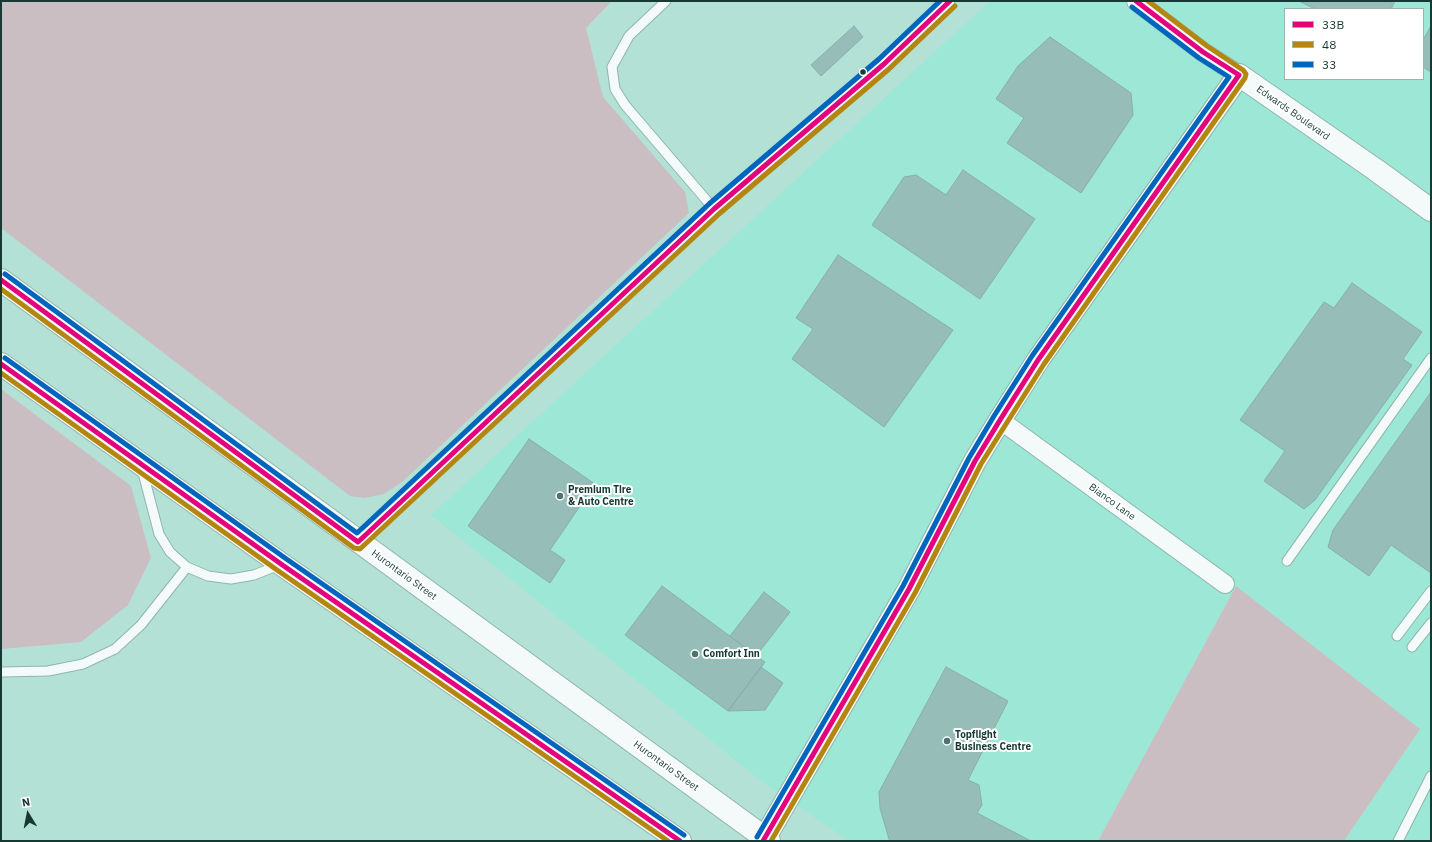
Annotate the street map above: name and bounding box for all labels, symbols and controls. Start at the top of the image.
legend [1284,8,1424,80]
text: 33B [1322,17,1344,32]
text: 48 [1322,37,1336,52]
text: 33 [1322,57,1336,72]
unlabelled marker [858,67,868,77]
street label: Edwards Boulevard [1254,83,1332,143]
street label: Bianco Lane [1086,481,1138,523]
place label: Premium Tire & Auto Centre [568,484,634,508]
marker: Premium Tire & Auto Centre [555,491,565,501]
street label: Hurontario Street [369,547,439,603]
place label: Comfort Inn [703,648,760,660]
marker: Comfort Inn [690,649,700,659]
place label: Topflight Business Centre [955,729,1031,752]
marker: Topflight Business Centre [942,736,952,746]
street label: Hurontario Street [631,738,701,794]
north arrow [8,794,48,834]
text: N [21,795,31,810]

